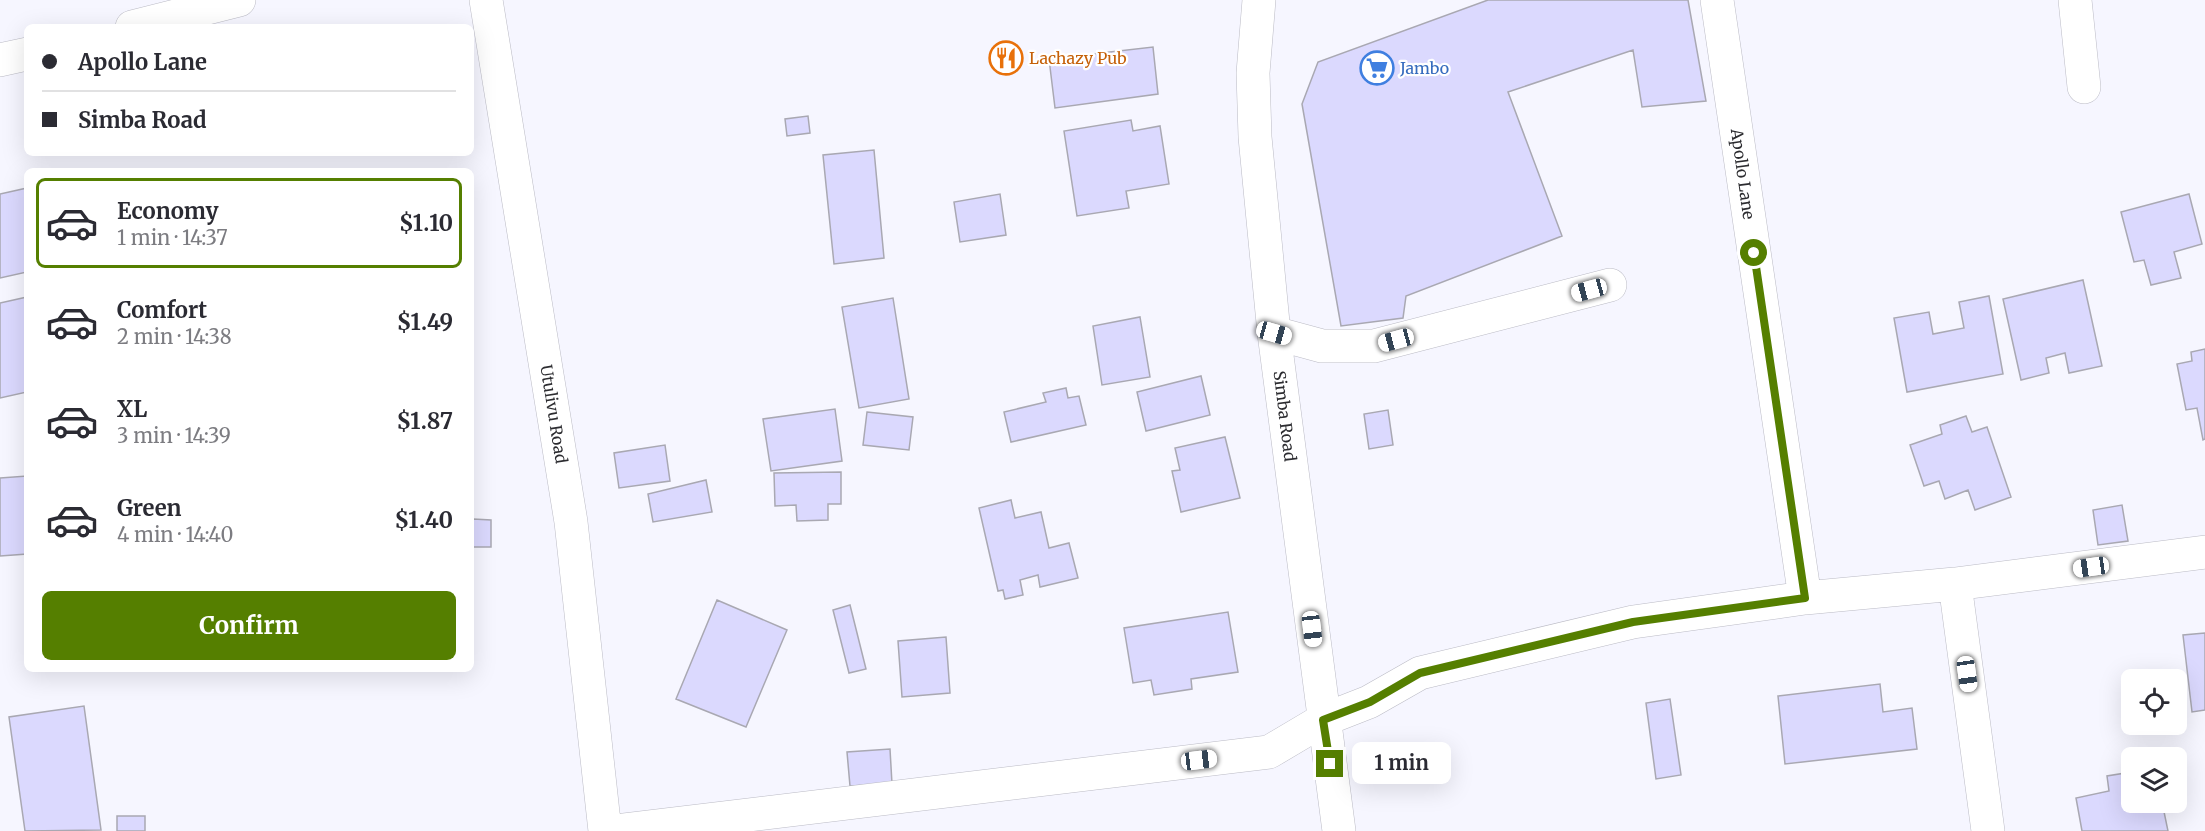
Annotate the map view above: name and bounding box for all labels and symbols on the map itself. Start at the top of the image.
restaurant icon: Lachazy Pub [988,40,1024,76]
place label: Lachazy Pub [1029,48,1127,68]
supermarket icon: Jambo [1359,50,1395,86]
place label: Jambo [1399,58,1449,78]
street label: Apollo Lane [1727,126,1759,221]
route start [1740,239,1767,266]
car [1569,277,1609,303]
car [1254,319,1294,347]
car [1376,327,1416,353]
street label: Utulivu Road [536,363,572,465]
street label: Simba Road [1270,370,1301,463]
car [2072,556,2110,578]
car [1301,610,1323,648]
car [1956,655,1978,693]
callout: 1 min [1351,743,1450,785]
car [1180,749,1218,771]
route end [1316,750,1343,777]

